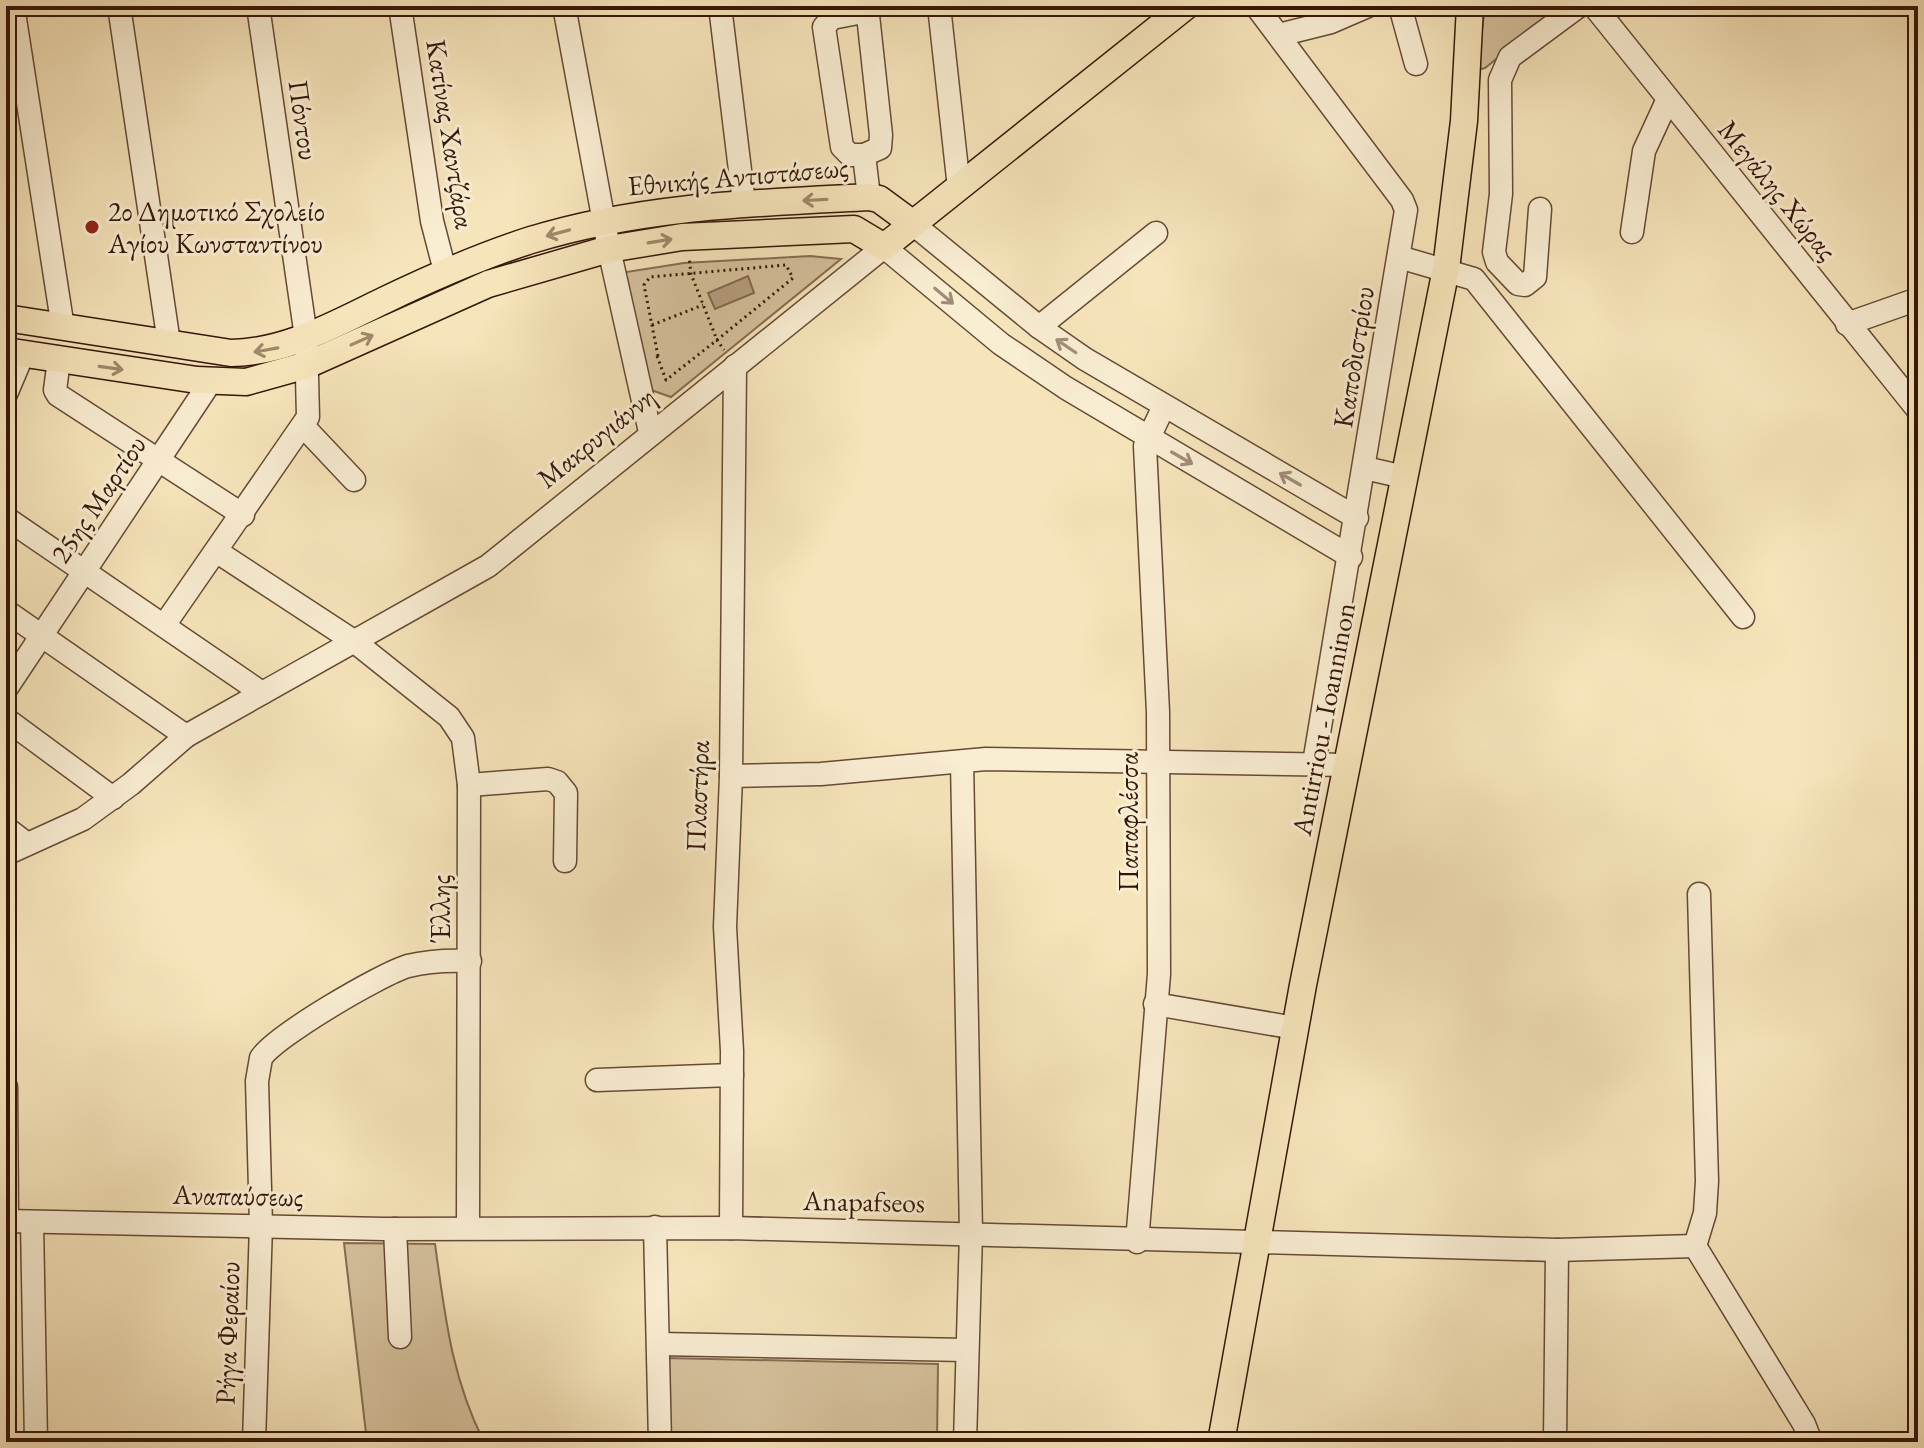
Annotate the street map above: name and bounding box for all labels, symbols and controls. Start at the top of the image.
street label: Κατίνας Χαντζάρα [418,37,484,231]
street label: Πόντου [281,78,327,162]
street label: Μεγάλης Χώρας [1710,112,1846,268]
street label: Εθνικής Αντιστάσεως [626,148,850,204]
one-way arrow [802,192,829,207]
place label: 2ο Δημοτικό Σχολείο Αγίου Κωνσταντίνου [107,193,325,261]
marker: 2ο Δημοτικό Σχολείο Αγίου Κωνσταντίνου [83,218,101,236]
one-way arrow [546,226,572,241]
one-way arrow [647,233,673,248]
street label: Καποδιστρίου [1324,284,1382,430]
one-way arrow [933,287,953,305]
one-way arrow [349,332,374,347]
one-way arrow [1056,338,1078,354]
one-way arrow [253,344,279,359]
one-way arrow [98,361,123,376]
street label: Μακρυγιάννη [529,378,663,496]
street label: 25ης Μαρτίου [42,428,154,570]
one-way arrow [1169,451,1193,466]
one-way arrow [1279,471,1302,487]
street label: Antirriou - Ioanninon [1283,599,1363,840]
street label: Πλαστήρα [677,739,717,852]
street label: Παπαφλέσσα [1110,752,1146,892]
street label: Έλλης [422,875,458,943]
street label: Αναπαύσεως [171,1176,304,1214]
street label: Anapafseos [802,1182,925,1220]
street label: Ρήγα Φεραίου [207,1261,247,1405]

